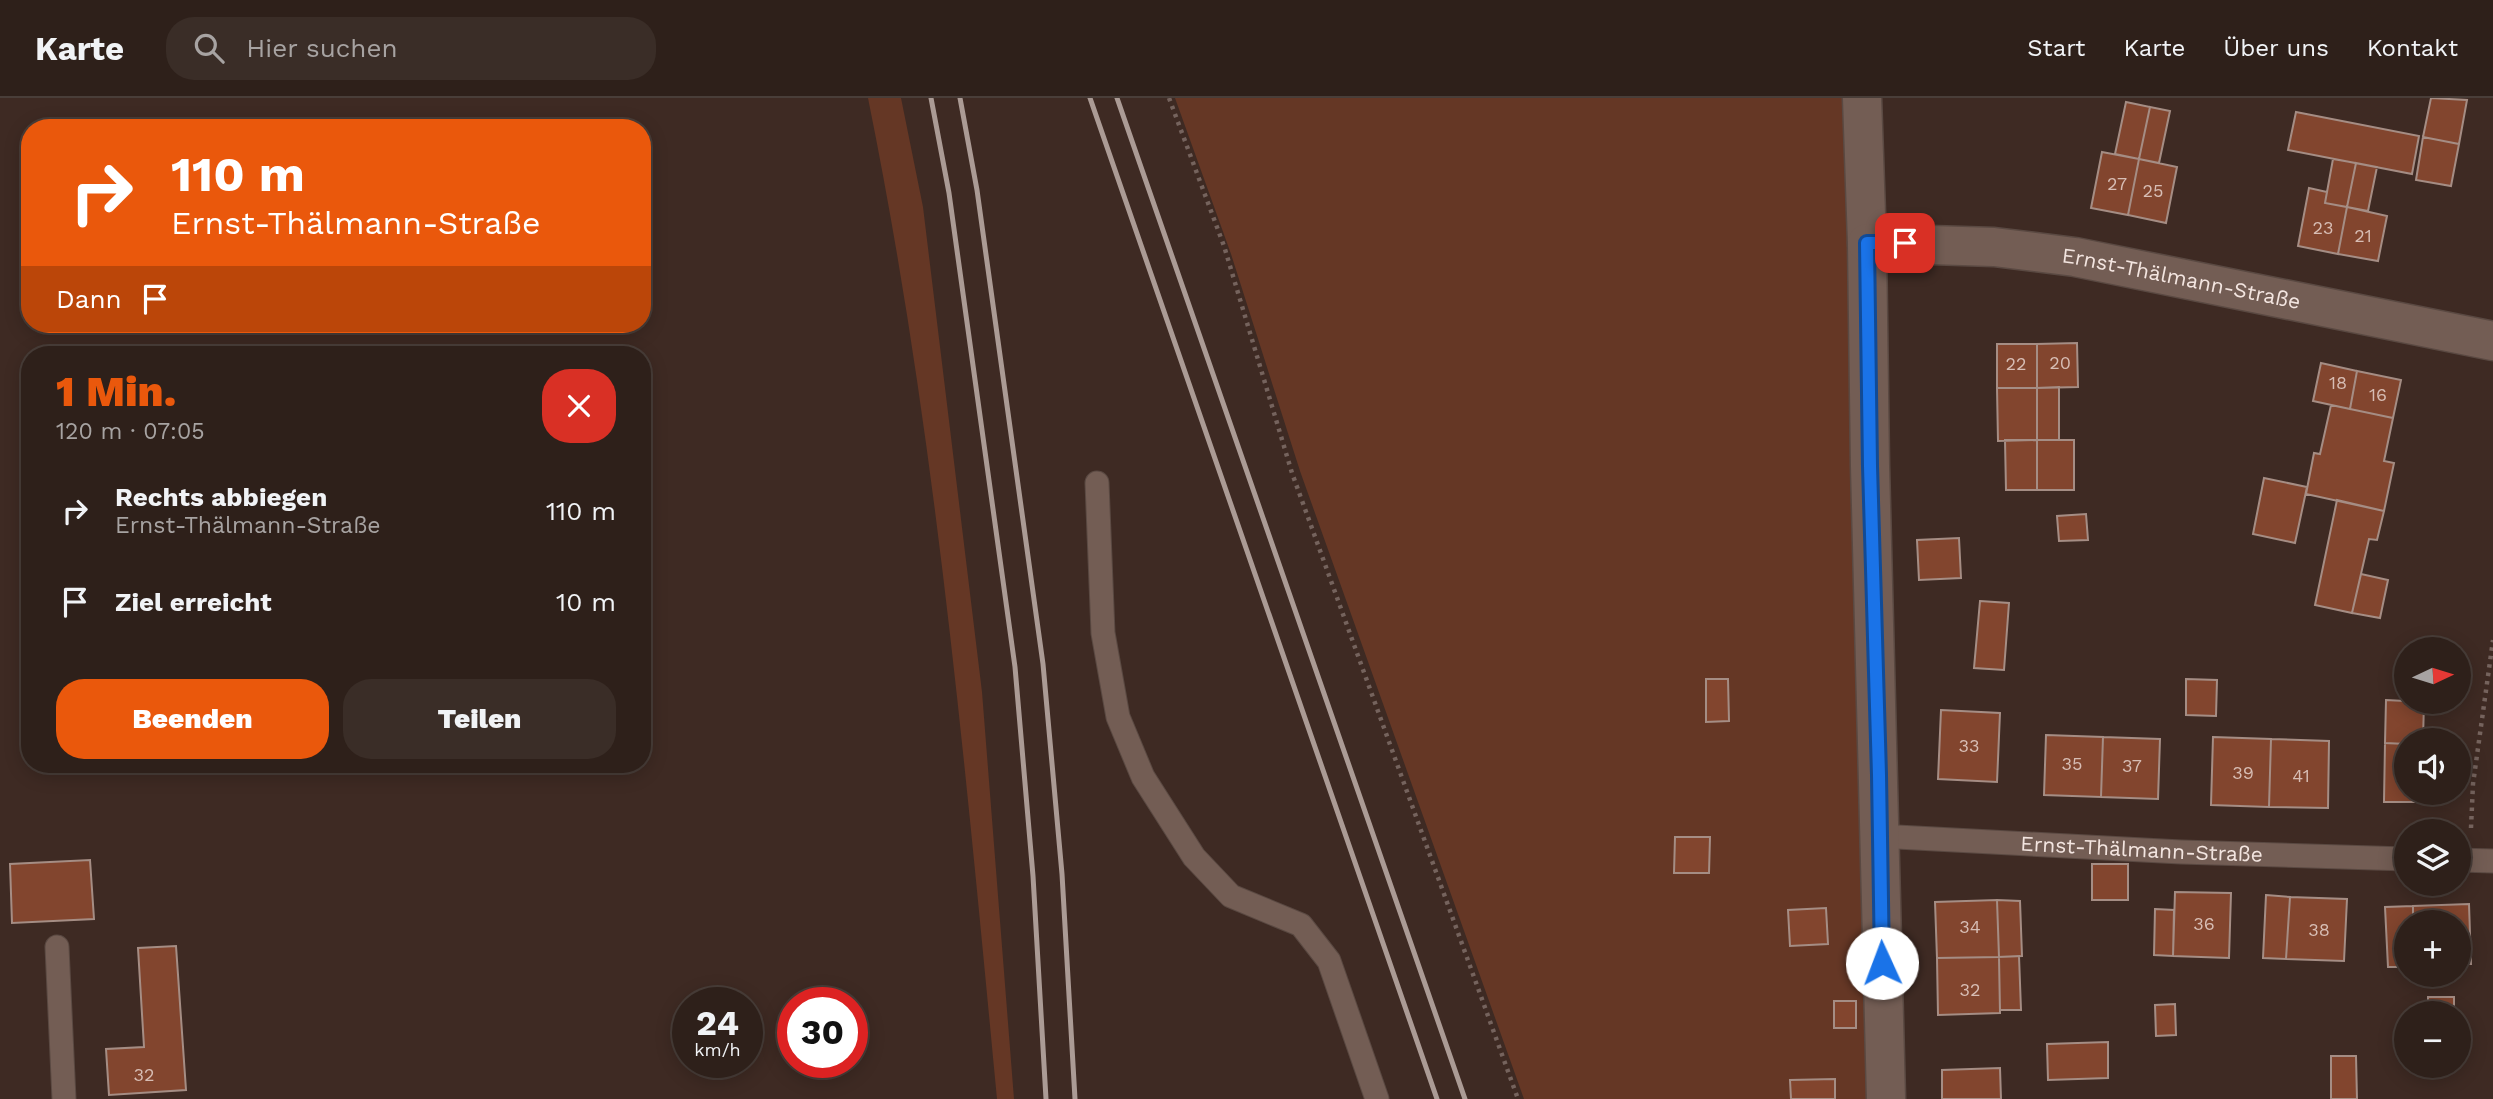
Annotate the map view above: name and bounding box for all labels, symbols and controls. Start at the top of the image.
search box [166,17,656,80]
text: Karte [35,29,124,68]
icon: search [190,29,228,67]
text: Hier suchen [246,33,398,63]
text: Start [2027,34,2085,62]
text: Karte [2123,34,2185,62]
text: Über uns [2223,34,2329,62]
text: Kontakt [2367,34,2458,62]
text: 110 m [171,145,305,203]
icon: right [56,147,147,238]
house number: 27 [2107,173,2127,194]
house number: 25 [2143,180,2163,201]
text: Ernst-Thälmann-Straße [171,204,541,242]
pin [1875,213,1935,273]
house number: 23 [2313,217,2334,238]
icon: arrive [1886,224,1924,262]
house number: 21 [2354,225,2372,246]
street label: Ernst-Thälmann-Straße [2061,243,2303,314]
icon: arrive [136,280,174,318]
text: Dann [56,284,122,314]
house number: 20 [2049,352,2071,373]
house number: 22 [2006,353,2027,374]
text: 1 Min. [56,367,176,416]
button: close [542,369,616,443]
house number: 18 [2329,372,2347,393]
house number: 16 [2369,384,2387,405]
text: 120 m · 07:05 [56,418,205,445]
text: Rechts abbiegen [115,482,327,512]
icon: right [56,492,94,530]
text: 110 m [546,496,616,526]
text: Ernst-Thälmann-Straße [115,512,381,539]
icon: arrive [56,583,94,621]
text: Ziel erreicht [115,587,272,617]
text: 10 m [556,587,616,617]
north arrow [2394,637,2471,714]
map controls [2394,637,2471,1078]
button: Beenden [56,679,329,759]
button: Teilen [343,679,616,759]
button: sound [2394,728,2471,805]
house number: 33 [1959,735,1980,756]
house number: 35 [2062,753,2082,774]
house number: 37 [2122,755,2142,776]
house number: 39 [2232,762,2254,783]
house number: 41 [2292,765,2310,786]
button: layers [2394,819,2471,896]
street label: Ernst-Thälmann-Straße [2020,831,2263,867]
button: + [2394,910,2471,987]
house number: 36 [2193,913,2215,934]
house number: 34 [1959,916,1981,937]
house number: 38 [2308,919,2330,940]
position arrow [1845,926,1919,1000]
house number: 32 [1960,979,1981,1000]
speed limit sign: 30 [777,987,868,1078]
button: − [2394,1001,2471,1078]
text: 24 [696,1002,739,1044]
text: km/h [694,1039,741,1060]
house number: 32 [134,1064,155,1085]

